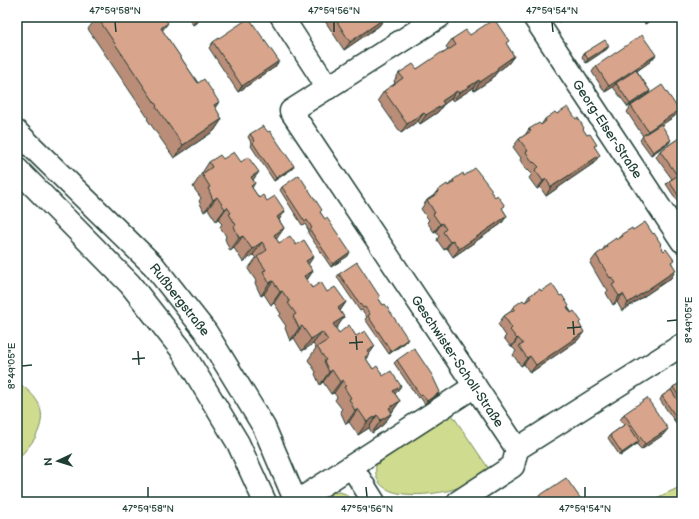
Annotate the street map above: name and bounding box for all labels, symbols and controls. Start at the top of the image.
text: 47°59'58"N [89,5,141,17]
text: 47°59'56"N [308,5,360,17]
text: 47°59'54"N [526,5,578,17]
street label: Georg-Elser-Straße [569,77,646,182]
street label: Rußbergstraße [146,260,213,340]
street label: Geschwister-Scholl-Straße [408,293,507,431]
text: 8°49'05"E [683,296,695,343]
text: 8°49'05"E [6,342,18,389]
north arrow [38,441,78,481]
text: N [42,457,55,466]
text: 47°59'58"N [122,503,174,515]
text: 47°59'56"N [341,503,393,515]
text: 47°59'54"N [559,503,611,515]

